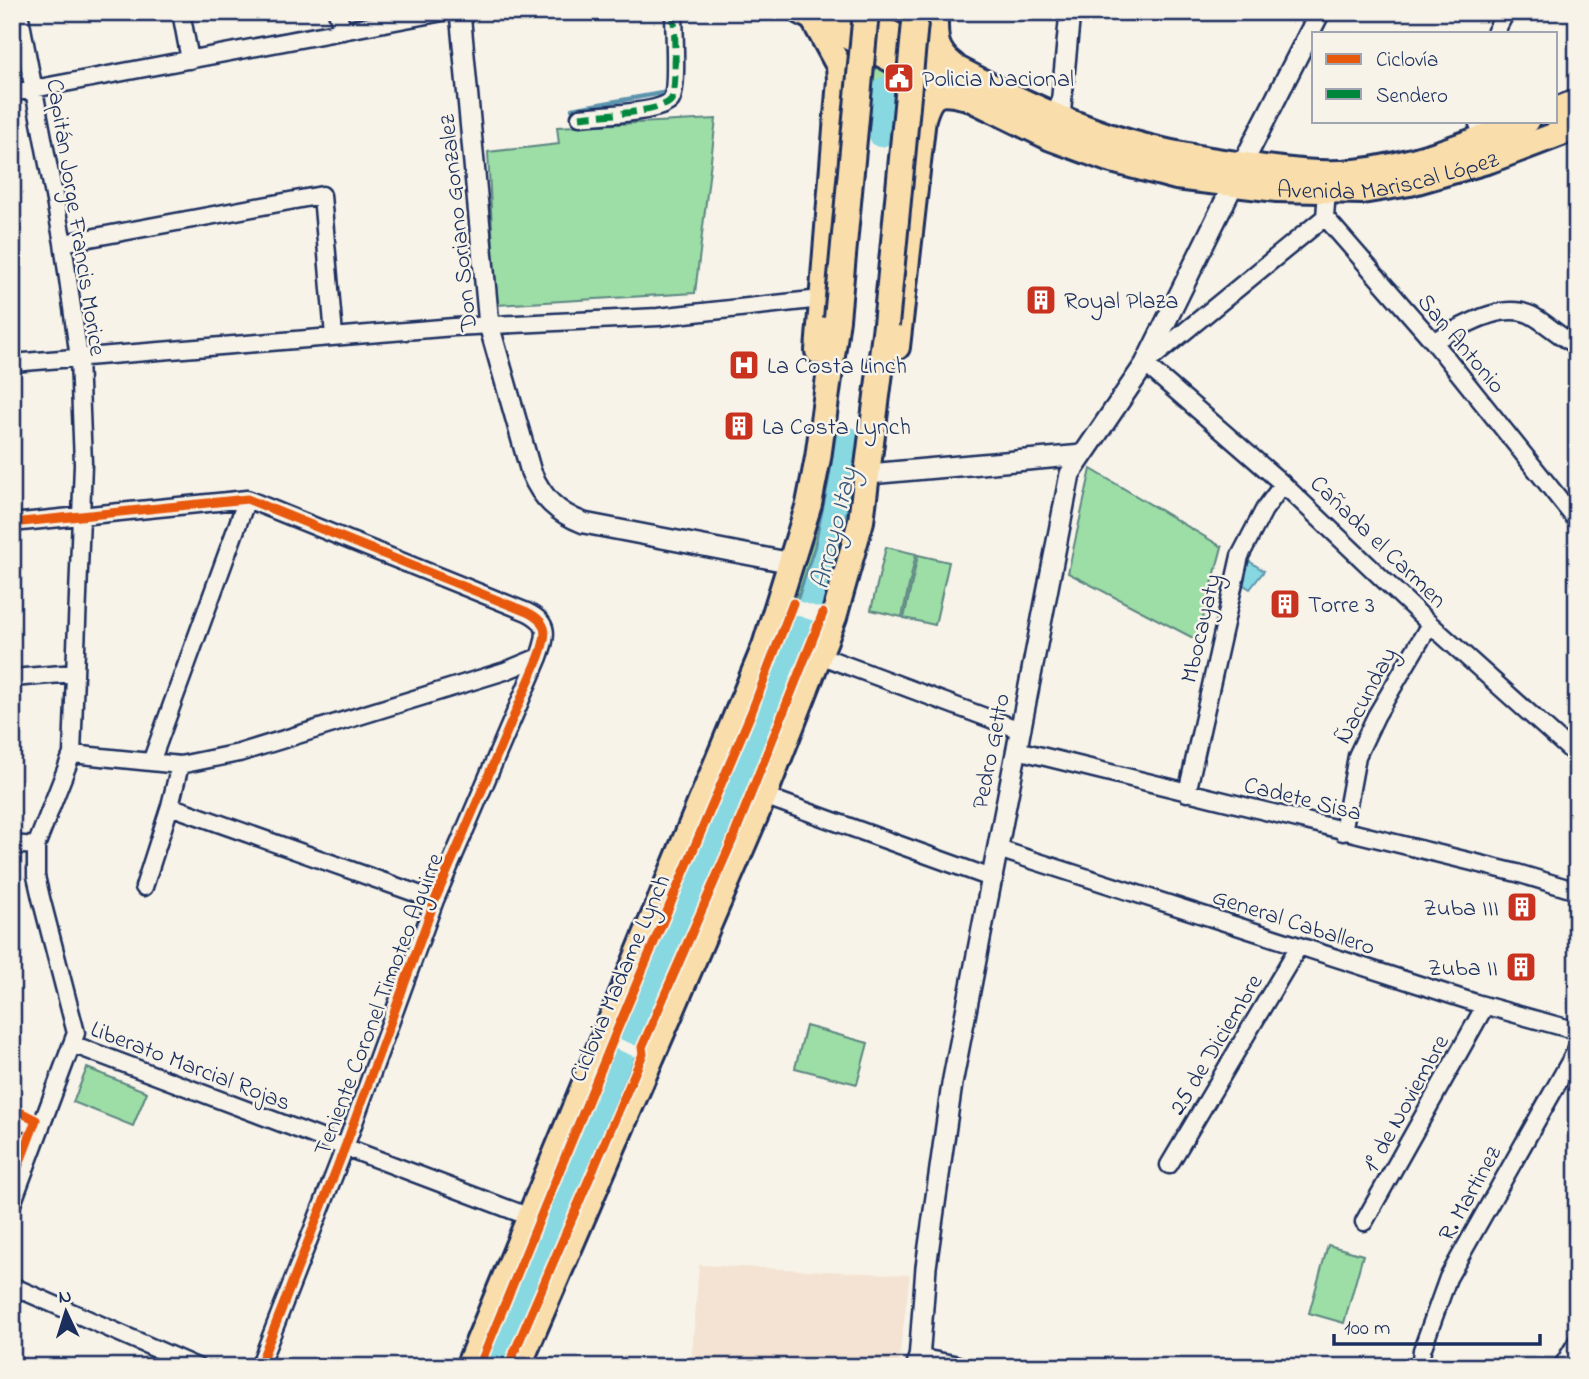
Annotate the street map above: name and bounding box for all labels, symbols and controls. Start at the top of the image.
legend [1312,32,1558,122]
text: Ciclovía [1376,46,1438,76]
public building icon: Policia Nacional [882,61,916,95]
place label: Policia Nacional [922,63,1074,98]
street label: Capitán Jorge Francis Morice [35,76,114,359]
text: Sendero [1376,82,1448,112]
street label: Don Soriano Gonzalez [431,112,488,334]
street label: Avenida Mariscal López [1276,143,1505,211]
building icon: Royal Plaza [1024,283,1058,317]
place label: Royal Plaza [1064,285,1179,321]
street label: San Antonio [1407,287,1513,403]
hospital icon: La Costa Linch [727,348,761,382]
place label: La Costa Linch [767,350,907,385]
building icon: La Costa Lynch [722,409,756,443]
place label: La Costa Lynch [762,411,911,447]
water label: Arroyo Itay [802,463,870,594]
street label: Cañada el Carmen [1301,468,1454,618]
street label: Mbocayaty [1173,571,1233,687]
building icon: Torre 3 [1268,587,1302,621]
place label: Torre 3 [1308,589,1375,624]
street label: Ñacunday [1327,642,1408,751]
street label: Pedro Getto [964,691,1021,812]
street label: Cadete Sisa [1240,769,1365,832]
street label: Teniente Coronel Timoteo Aguirre [306,848,454,1161]
street label: Ciclovia Madame Lynch [562,870,682,1089]
street label: General Caballero [1207,881,1379,966]
building icon: Zuba III [1505,890,1539,924]
place label: Zuba III [1423,892,1499,927]
building icon: Zuba II [1504,950,1538,984]
place label: Zuba II [1428,952,1498,987]
street label: 25 de Diciembre [1161,968,1273,1122]
street label: Liberato Marcial Rojas [85,1013,295,1122]
street label: 1° de Noviembre [1355,1029,1460,1180]
street label: R. Martinez [1431,1139,1512,1248]
north arrow [32,1278,102,1348]
text: N [58,1284,73,1311]
scale bar [1334,1302,1540,1346]
text: 100 m [1344,1314,1390,1344]

